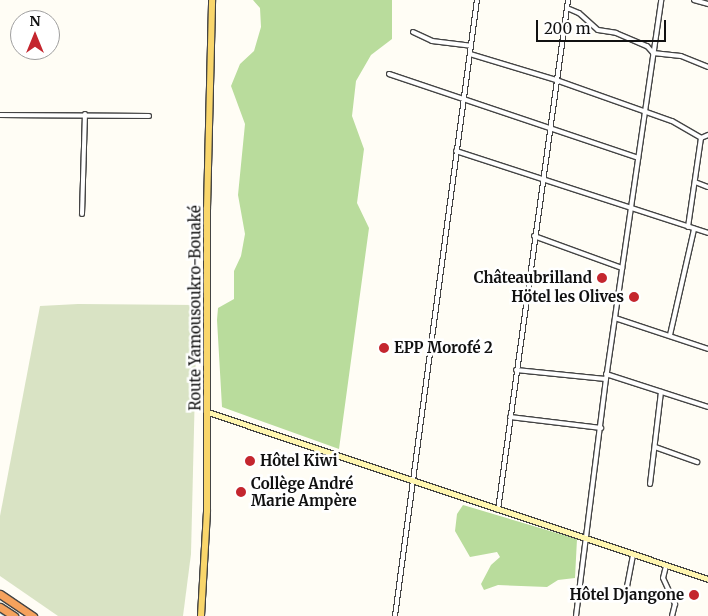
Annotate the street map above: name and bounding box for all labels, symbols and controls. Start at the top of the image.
north arrow [10,10,60,60]
scale bar [538,10,668,42]
text: N [29,12,41,30]
text: 200 m [544,19,591,38]
street label: Route Yamousoukro-Bouaké [186,205,204,411]
place label: Châteaubrilland [474,269,592,287]
marker: Châteaubrilland [596,272,608,284]
place label: Hötel les Olives [511,288,624,306]
marker: Hötel les Olives [628,291,640,303]
place label: EPP Morofé 2 [394,339,493,357]
marker: EPP Morofé 2 [378,342,390,354]
place label: Hôtel Kiwi [260,452,338,470]
marker: Hôtel Kiwi [244,455,256,467]
place label: Collège André Marie Ampère [251,474,357,509]
marker: Collège André Marie Ampère [235,486,247,498]
place label: Hôtel Djangone [569,586,684,604]
marker: Hôtel Djangone [688,589,700,601]

